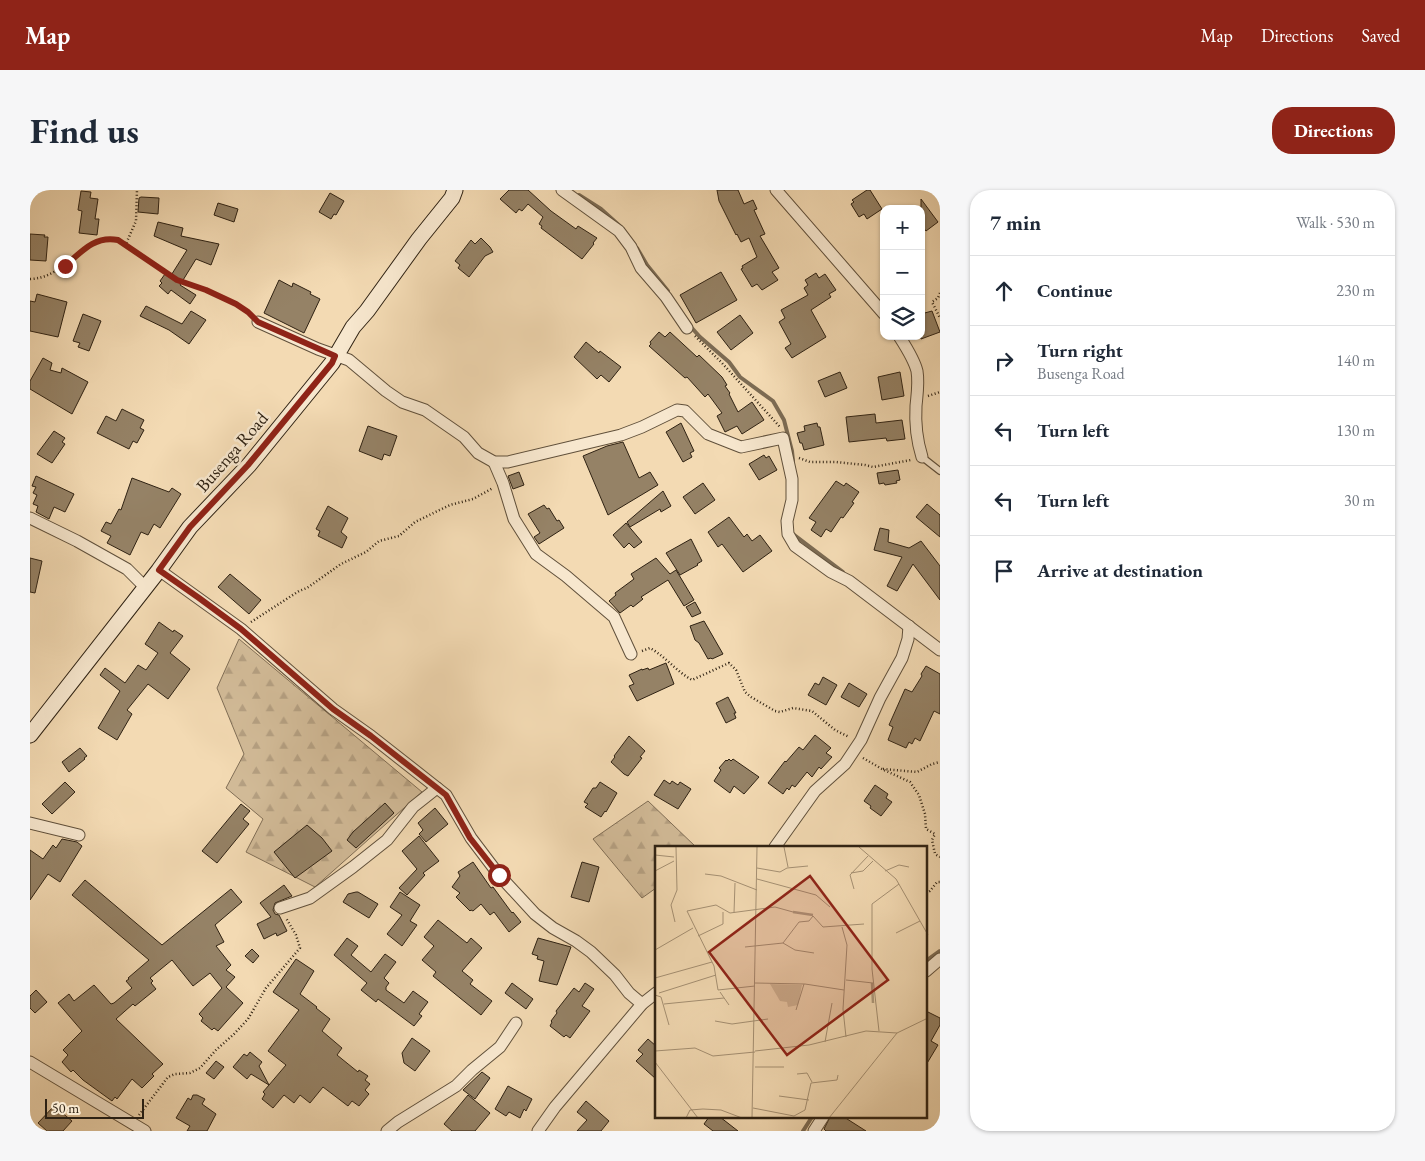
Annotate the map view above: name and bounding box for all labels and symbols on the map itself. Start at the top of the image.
route end [54,255,77,278]
street label: Busenga Road [191,406,273,496]
inset map [655,846,928,1118]
route start [488,864,511,887]
scale bar [45,1096,144,1119]

